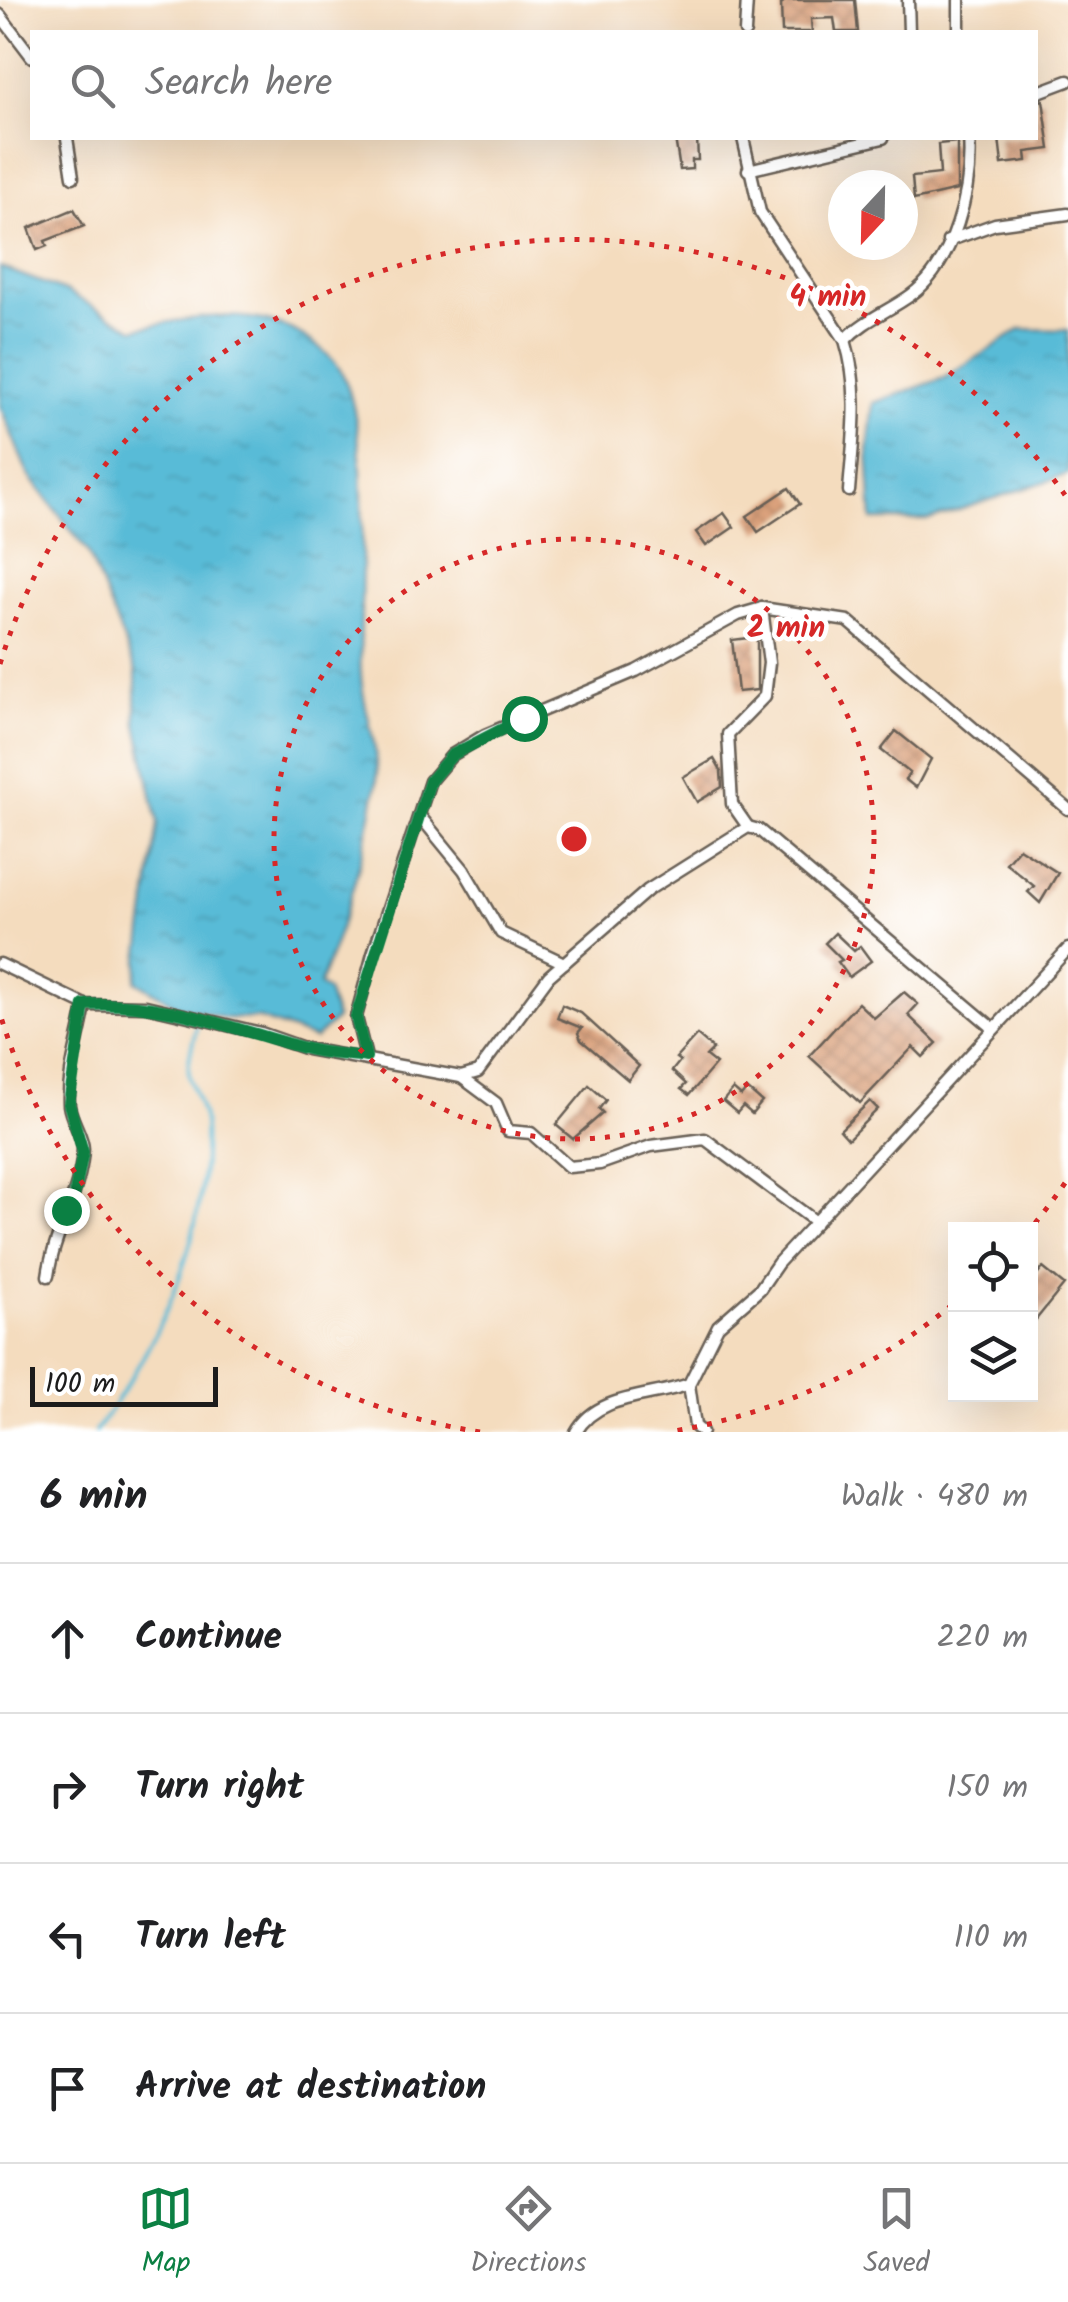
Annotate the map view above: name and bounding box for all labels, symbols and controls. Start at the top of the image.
search box [30,30,1038,140]
text: Search here [145,55,332,115]
icon: search [65,58,120,113]
north arrow [828,170,918,260]
text: 4 min [790,274,866,322]
text: 2 min [747,605,825,653]
route start [502,696,548,742]
centre of rings [556,821,592,857]
route end [44,1188,90,1234]
map controls [948,1222,1038,1402]
button: locate [948,1222,1038,1312]
button: layers [948,1312,1038,1402]
scale bar [30,1362,218,1406]
text: 100 m [45,1362,115,1407]
text: 6 min [40,1464,148,1531]
text: Walk · 480 m [841,1472,1028,1523]
text: Continue [135,1608,282,1668]
icon: ahead [40,1611,95,1666]
text: 220 m [937,1613,1028,1664]
text: Turn right [135,1758,304,1818]
icon: right [40,1761,95,1816]
text: 150 m [946,1763,1028,1814]
text: Turn left [135,1908,286,1968]
icon: left [40,1911,95,1966]
text: 110 m [954,1913,1028,1964]
text: Arrive at destination [135,2058,486,2118]
icon: arrive [40,2061,95,2116]
tab: Map [138,2181,193,2286]
tab: Directions [470,2181,586,2286]
tab: Saved [863,2181,930,2286]

